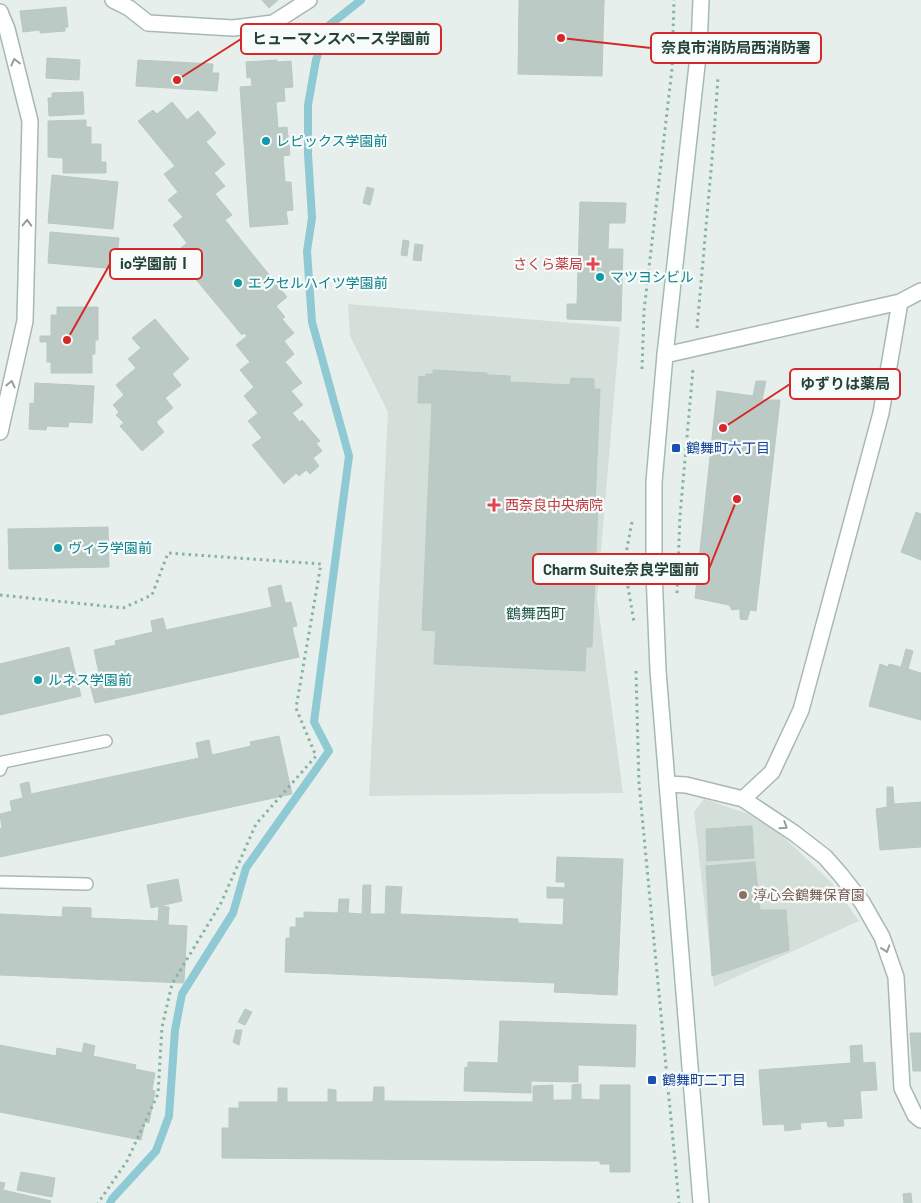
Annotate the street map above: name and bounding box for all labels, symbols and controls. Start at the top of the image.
callout: ヒューマンスペース学園前 [241,24,441,54]
text: ヒューマンスペース学園前 [252,29,430,47]
callout: 奈良市消防局西消防署 [651,33,821,63]
text: 奈良市消防局西消防署 [661,38,811,56]
one-way arrow [11,59,21,67]
place label: レピックス学園前 [276,132,388,149]
marker: レピックス学園前 [260,135,272,147]
one-way arrow [22,219,33,227]
callout: io学園前Ⅰ [110,249,202,279]
text: io学園前Ⅰ [120,254,192,272]
place label: さくら薬局 [513,255,583,272]
marker: さくら薬局 [587,258,599,270]
place label: マツヨシビル [610,268,694,285]
marker: マツヨシビル [594,271,606,283]
place label: エクセルハイツ学園前 [248,274,388,291]
marker: エクセルハイツ学園前 [232,277,244,289]
callout: ゆずりは薬局 [790,369,900,399]
text: ゆずりは薬局 [800,374,890,392]
one-way arrow [5,380,16,389]
place label: 鶴舞町六丁目 [686,439,770,456]
marker: 鶴舞町六丁目 [670,442,682,454]
place label: 西奈良中央病院 [505,496,603,513]
marker: 西奈良中央病院 [487,498,501,512]
place label: ヴィラ学園前 [68,539,152,556]
marker: ヴィラ学園前 [52,542,64,554]
callout: Charm Suite奈良学園前 [533,554,709,584]
text: Charm Suite奈良学園前 [543,560,699,578]
district label: 鶴舞西町 [506,604,566,622]
place label: ルネス学園前 [48,671,132,688]
marker: ルネス学園前 [32,674,44,686]
one-way arrow [778,820,788,829]
place label: 淳心会鶴舞保育園 [753,886,865,903]
marker: 淳心会鶴舞保育園 [737,889,749,901]
one-way arrow [880,944,890,952]
place label: 鶴舞町二丁目 [662,1071,746,1088]
marker: 鶴舞町二丁目 [646,1074,658,1086]

